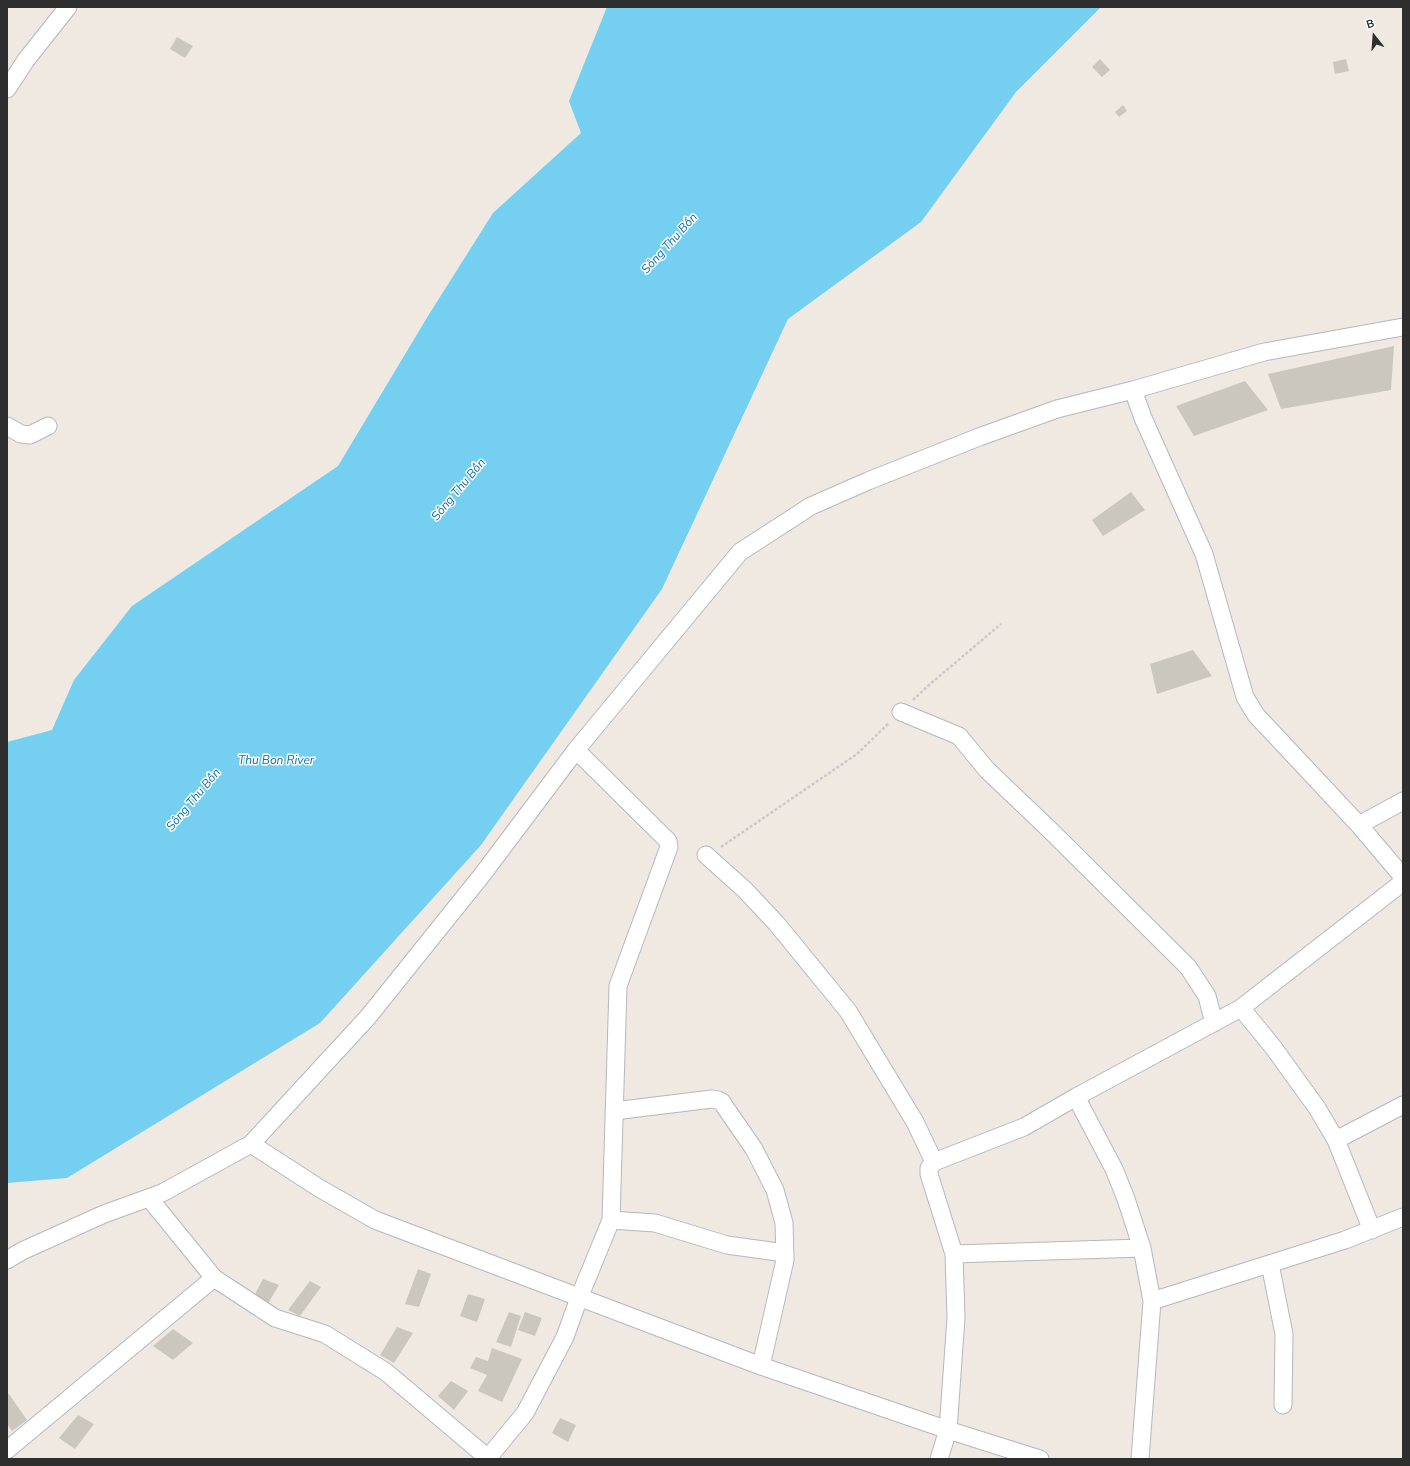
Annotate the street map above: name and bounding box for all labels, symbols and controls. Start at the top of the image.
north arrow [1354,16,1394,56]
text: B [1365,16,1376,32]
water label: Sông Thu Bồn [639,211,701,277]
water label: Sông Thu Bồn [429,456,489,524]
water label: Thu Bon River [238,754,314,768]
water label: Sông Thu Bồn [164,766,224,834]

